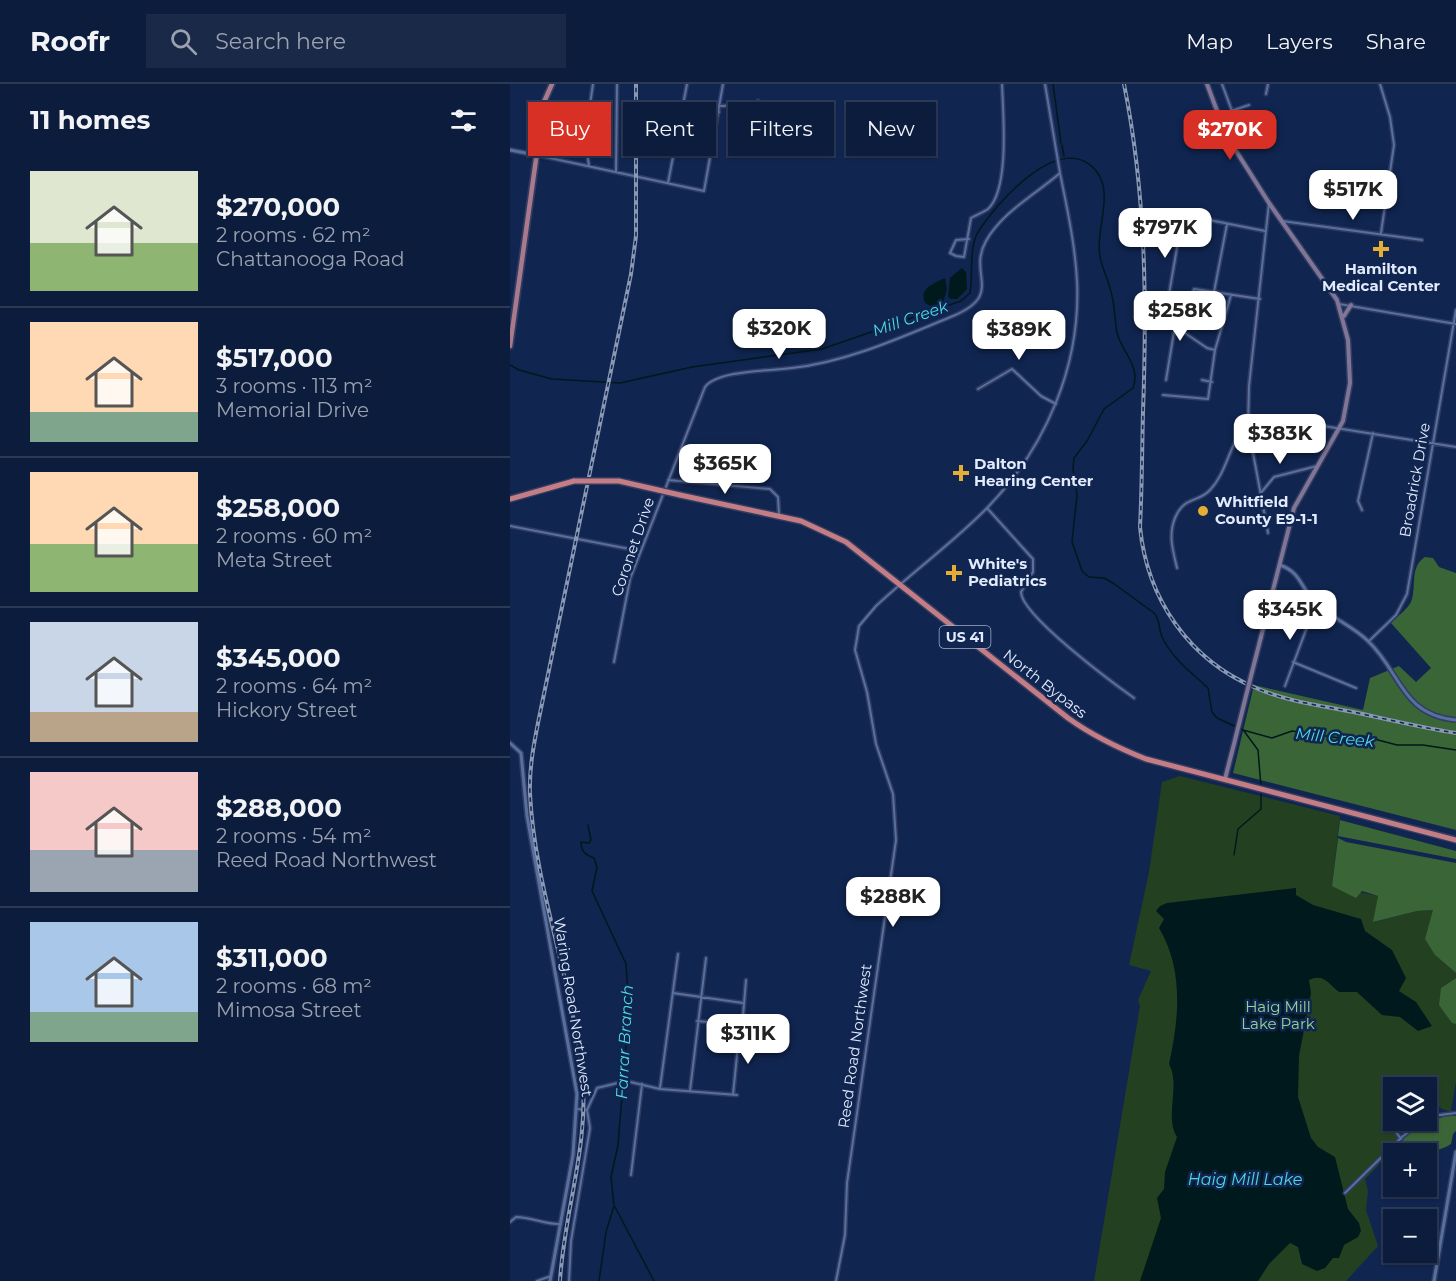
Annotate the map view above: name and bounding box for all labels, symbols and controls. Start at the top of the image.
search box [146,14,566,68]
text: Roofr [30,24,110,58]
icon: search [167,25,200,58]
text: Search here [215,28,346,55]
text: Map [1186,29,1233,54]
text: Layers [1266,29,1333,54]
text: Share [1366,29,1426,54]
chip: Buy [528,102,611,156]
chip: Rent [623,102,716,156]
chip: Filters [728,102,834,156]
chip: New [846,102,936,156]
text: 11 homes [30,104,150,136]
icon: filters [447,104,480,137]
pin: $270K [1188,110,1272,161]
text: $270K [1198,117,1262,141]
pin: $517K [1311,170,1395,221]
text: $517K [1323,177,1383,201]
text: $270,000 [216,191,340,223]
icon: home [78,195,150,267]
pin: $797K [1123,208,1207,259]
text: $797K [1133,215,1197,239]
text: 2 rooms · 62 m² [216,223,371,247]
marker: Hamilton Medical Center [1372,240,1390,258]
text: Chattanooga Road [216,247,405,271]
place label: Hamilton Medical Center [1322,259,1441,295]
pin: $258K [1138,291,1222,342]
water label: Mill Creek [870,296,952,340]
text: $258K [1148,298,1212,322]
pin: $320K [737,309,821,360]
pin: $389K [977,310,1061,361]
text: $320K [747,316,811,340]
text: $389K [986,317,1052,341]
text: $517,000 [216,342,333,374]
icon: home [78,346,150,418]
text: 3 rooms · 113 m² [216,374,373,398]
text: Memorial Drive [216,398,369,422]
pin: $383K [1238,414,1322,465]
text: $383K [1248,421,1312,445]
street label: Broadrick Drive [1395,421,1434,539]
pin: $365K [683,444,767,495]
text: $365K [693,451,757,475]
place label: Dalton Hearing Center [974,454,1094,490]
marker: Dalton Hearing Center [952,464,970,482]
text: $258,000 [216,492,340,524]
place label: Whitfield County E9-1-1 [1215,492,1318,528]
street label: Coronet Drive [607,495,658,599]
icon: home [78,496,150,568]
marker: Whitfield County E9-1-1 [1196,504,1210,518]
text: 2 rooms · 60 m² [216,524,372,548]
text: Meta Street [216,548,332,572]
place label: White's Pediatrics [968,554,1047,590]
marker: White's Pediatrics [945,564,963,582]
pin: $345K [1248,590,1332,641]
text: $345K [1257,597,1323,621]
road number: US 41 [940,626,990,648]
text: $345,000 [216,642,341,674]
street label: North Bypass [1000,645,1091,722]
icon: home [78,646,150,718]
text: 2 rooms · 64 m² [216,674,372,698]
text: Hickory Street [216,698,357,722]
water label: Mill Creek [1295,724,1377,751]
text: $288,000 [216,792,342,824]
icon: home [78,796,150,868]
text: 2 rooms · 54 m² [216,824,372,848]
text: Reed Road Northwest [216,848,437,872]
pin: $288K [851,877,935,928]
text: $288K [860,884,926,908]
street label: Waring Road Northwest [550,916,597,1098]
text: $311,000 [216,942,328,974]
icon: home [78,946,150,1018]
street label: Reed Road Northwest [834,963,875,1129]
text: 2 rooms · 68 m² [216,974,372,998]
water label: Farrar Branch [612,984,637,1100]
park label: Haig Mill Lake Park [1241,997,1315,1033]
text: Mimosa Street [216,998,362,1022]
pin: $311K [706,1014,790,1065]
text: $311K [720,1021,776,1045]
map controls [1383,1077,1437,1263]
button: layers [1383,1077,1437,1131]
button: + [1383,1143,1437,1197]
water label: Haig Mill Lake [1188,1170,1302,1189]
button: − [1383,1209,1437,1263]

